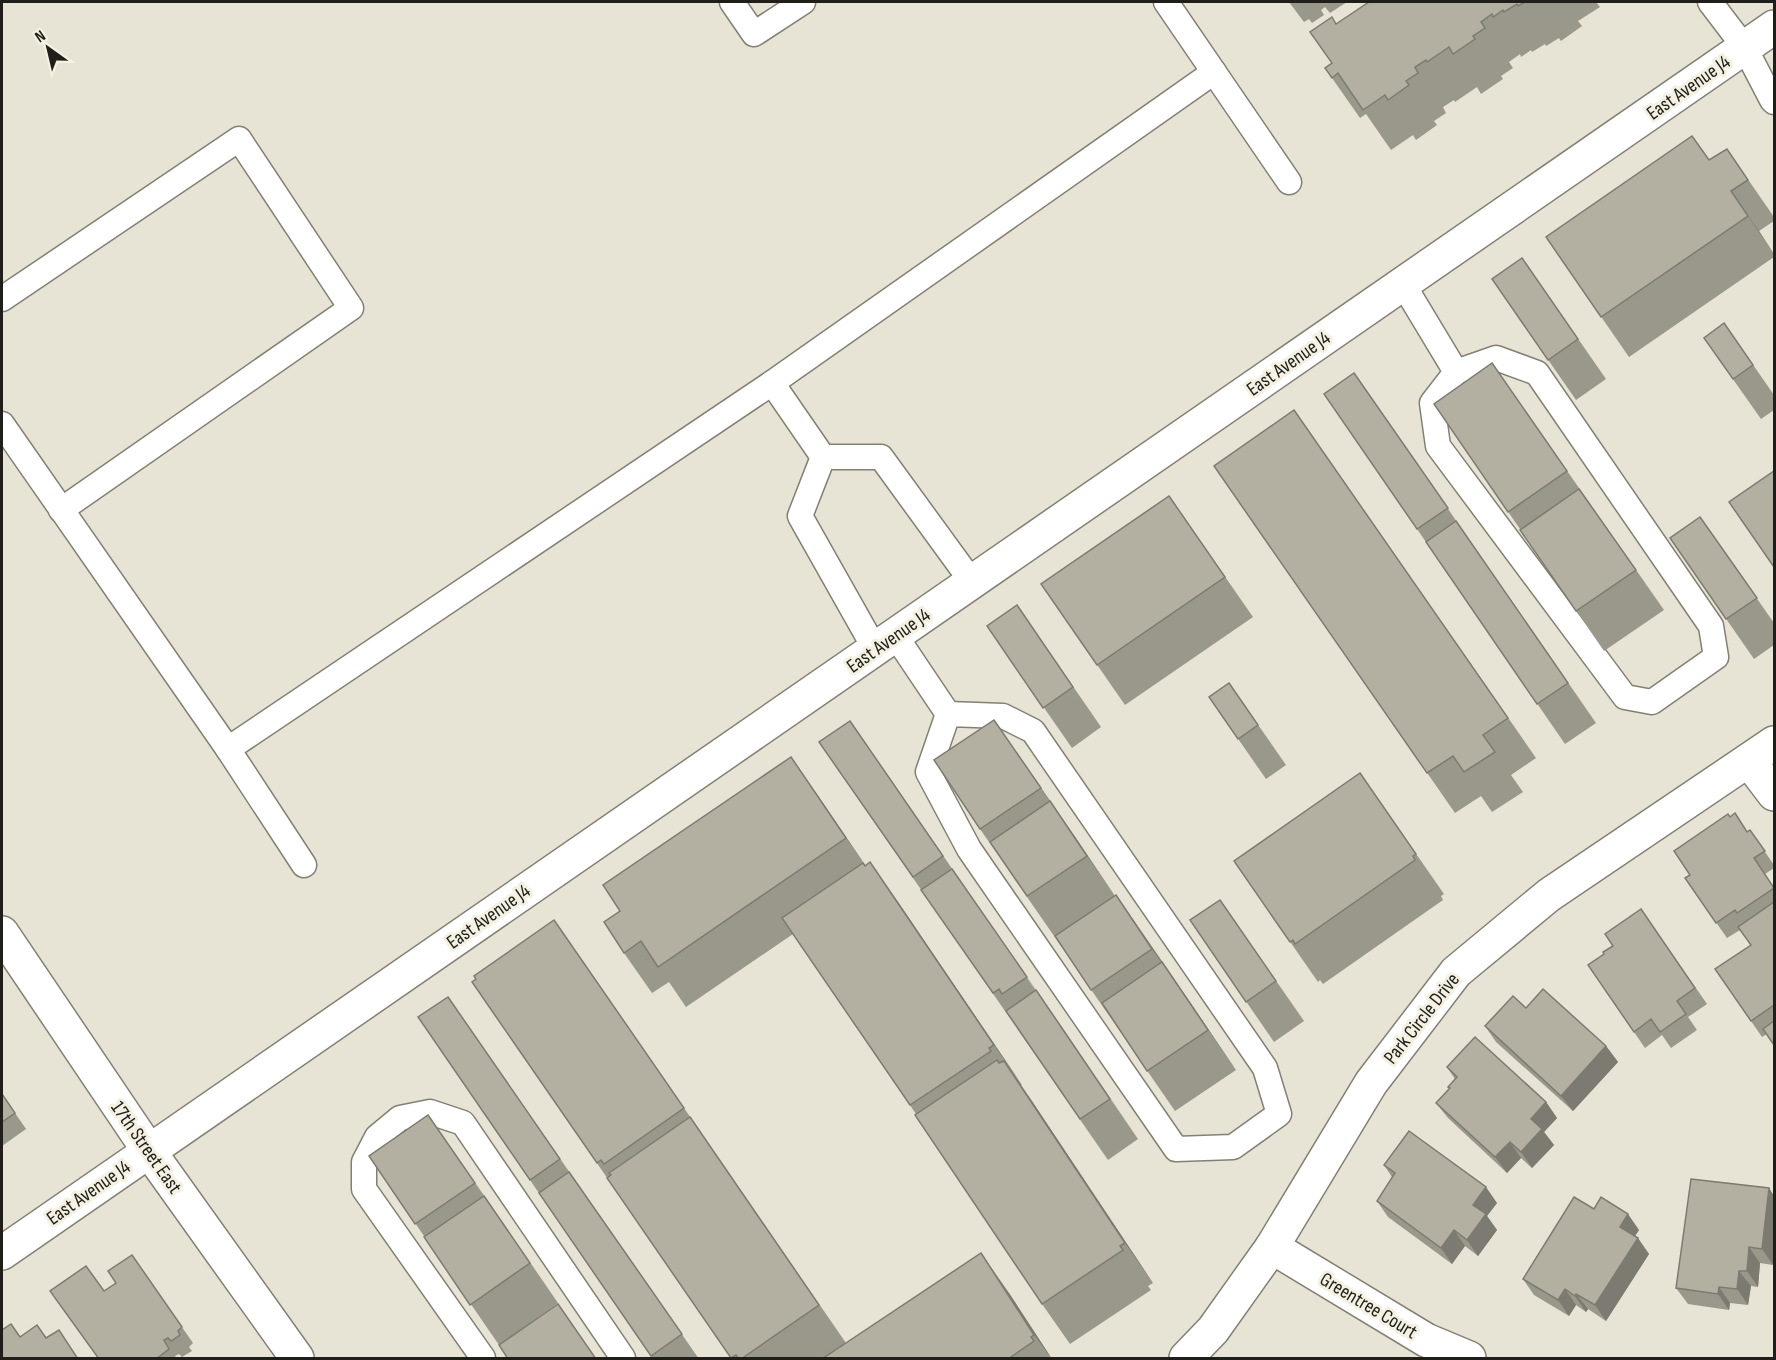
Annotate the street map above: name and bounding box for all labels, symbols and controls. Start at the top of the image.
north arrow [18,18,78,78]
text: N [32,27,49,47]
street label: East Avenue J4 [1642,50,1735,125]
street label: East Avenue J4 [1242,326,1335,401]
street label: East Avenue J4 [842,603,935,678]
street label: East Avenue J4 [442,879,535,954]
street label: Park Circle Drive [1379,968,1465,1069]
street label: 17th Street East [106,1097,187,1198]
street label: East Avenue J4 [42,1155,135,1230]
street label: Greentree Court [1315,1267,1421,1344]

